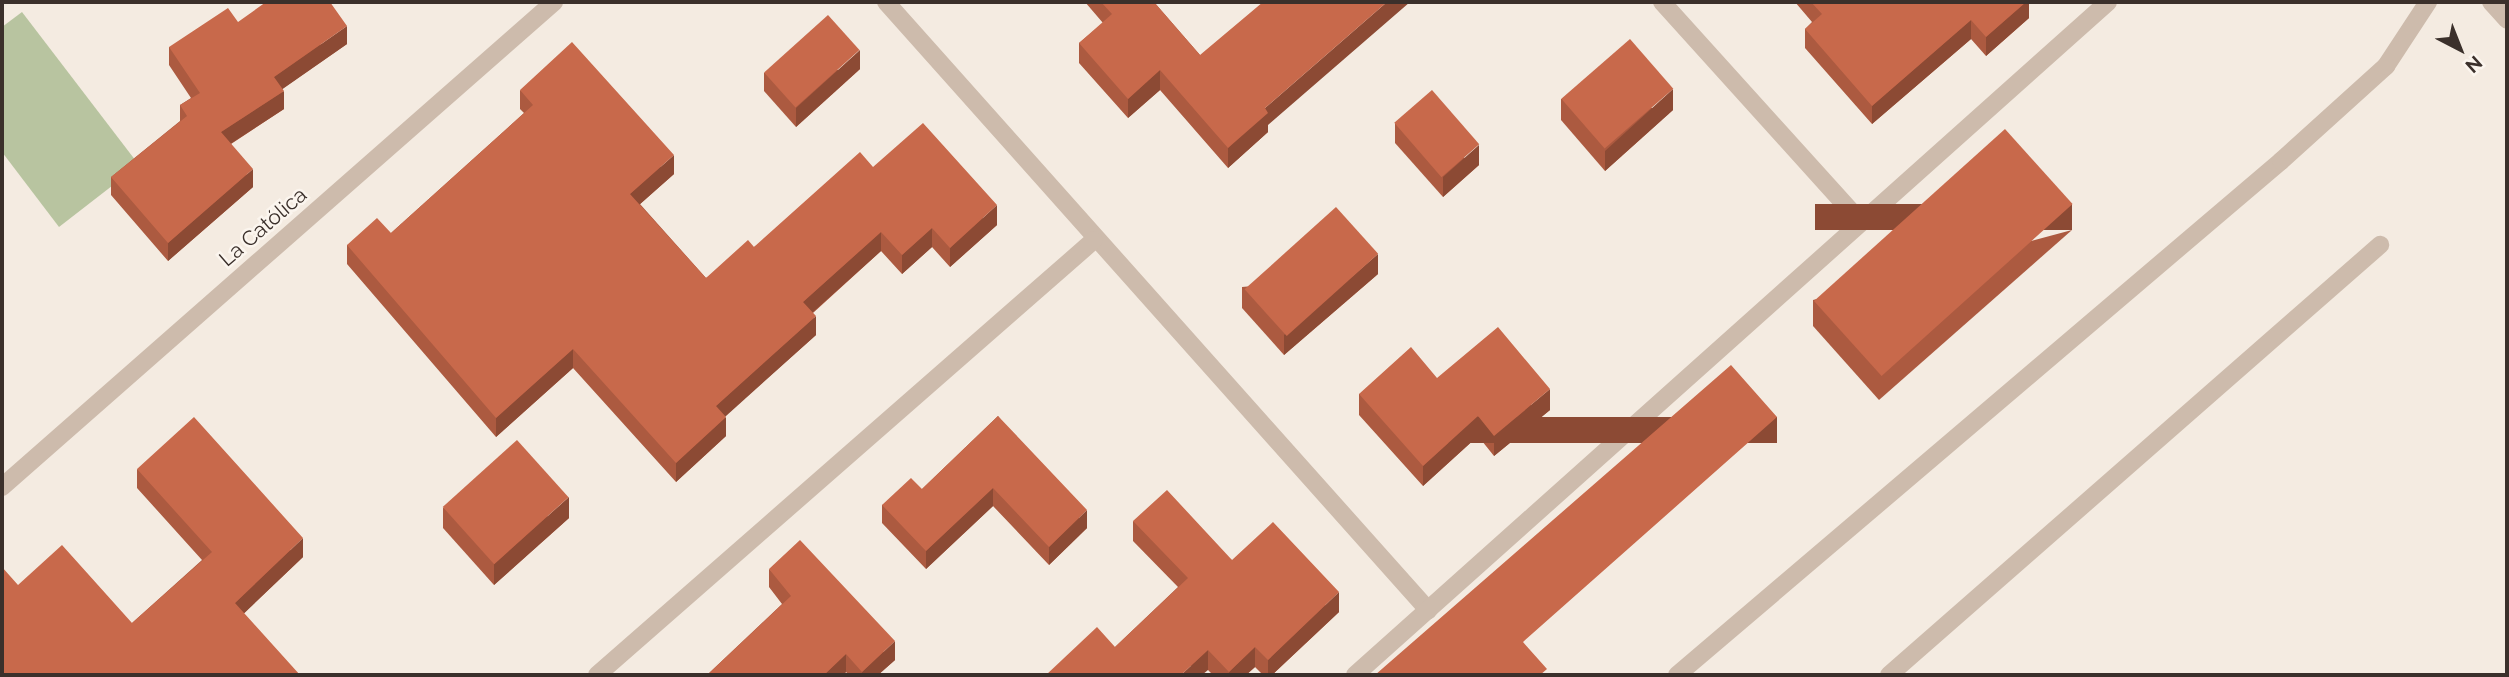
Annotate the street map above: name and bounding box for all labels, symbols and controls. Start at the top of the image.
north arrow [2425,14,2495,84]
text: N [2461,52,2487,78]
street label: La Católica [214,182,312,272]

